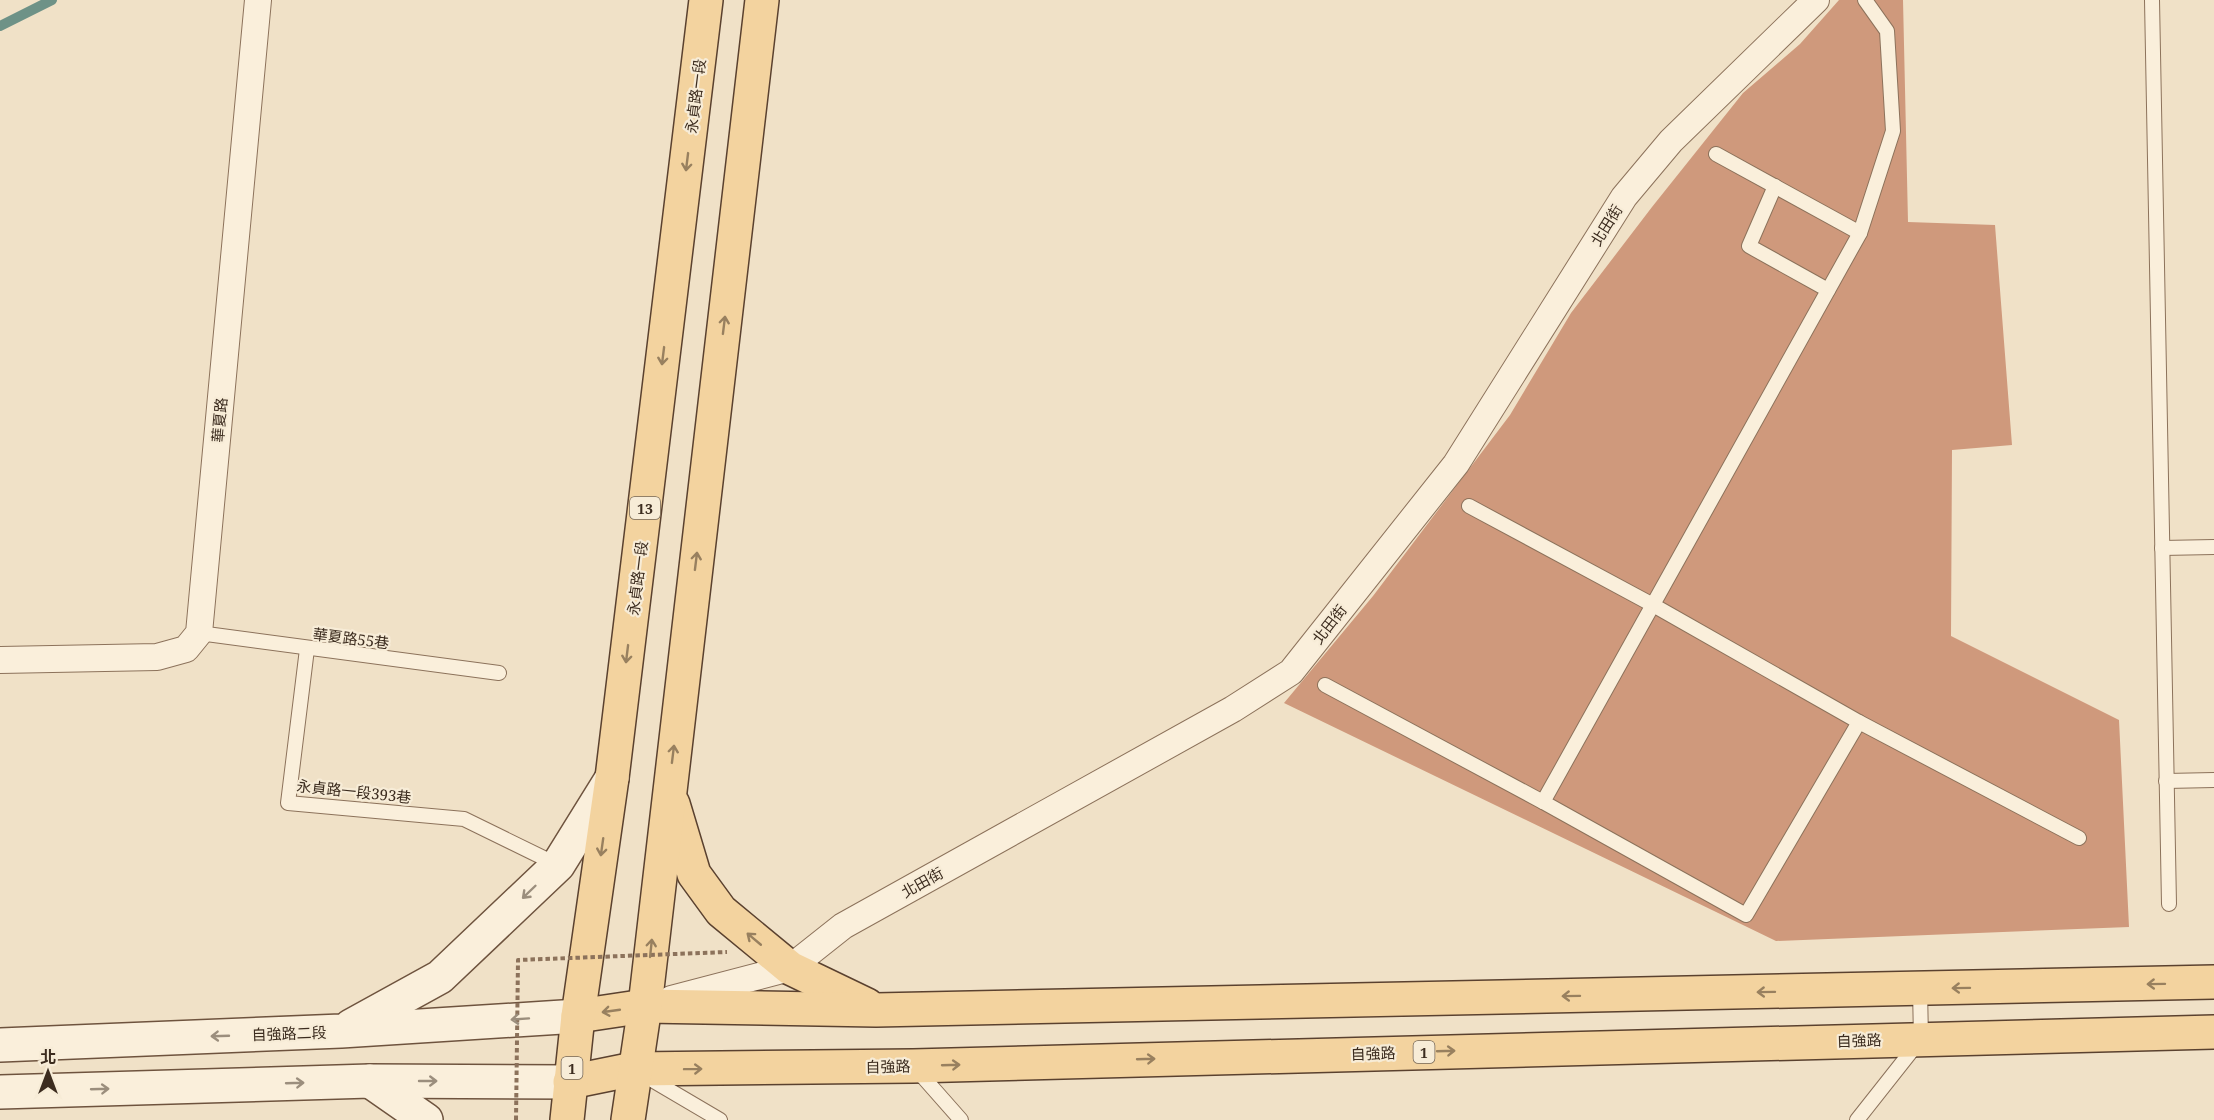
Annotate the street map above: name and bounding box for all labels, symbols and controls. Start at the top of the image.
street label: 永貞路一段 [681,58,709,134]
one-way arrow [681,152,692,172]
street label: 北田街 [1586,201,1626,249]
one-way arrow [718,316,729,336]
one-way arrow [658,345,669,365]
street label: 華夏路 [207,397,231,443]
road number: 13 [630,497,660,519]
street label: 永貞路一段 [623,540,651,616]
one-way arrow [691,551,702,571]
street label: 北田街 [1307,600,1351,648]
street label: 華夏路55巷 [312,623,390,653]
one-way arrow [622,643,633,663]
one-way arrow [668,745,679,765]
street label: 永貞路一段393巷 [296,775,412,807]
one-way arrow [597,837,608,857]
street label: 北田街 [897,862,947,902]
one-way arrow [522,885,537,900]
one-way arrow [746,932,762,945]
one-way arrow [646,939,657,958]
one-way arrow [2146,978,2166,989]
one-way arrow [1951,982,1971,994]
one-way arrow [1756,986,1776,998]
one-way arrow [1561,990,1581,1002]
one-way arrow [602,1005,622,1016]
one-way arrow [510,1014,530,1025]
street label: 自強路二段 [251,1022,327,1044]
street label: 自強路 [1836,1029,1882,1051]
one-way arrow [211,1031,231,1042]
road number: 1 [1414,1041,1434,1063]
north arrow [18,1042,78,1102]
street label: 自強路 [1350,1042,1396,1064]
text: 北 [40,1046,56,1068]
one-way arrow [1435,1046,1455,1057]
one-way arrow [1135,1054,1155,1065]
street label: 自強路 [865,1056,911,1076]
road number: 1 [562,1057,582,1079]
one-way arrow [940,1059,960,1070]
one-way arrow [682,1063,702,1074]
one-way arrow [418,1075,438,1087]
one-way arrow [285,1077,305,1089]
one-way arrow [90,1083,110,1095]

